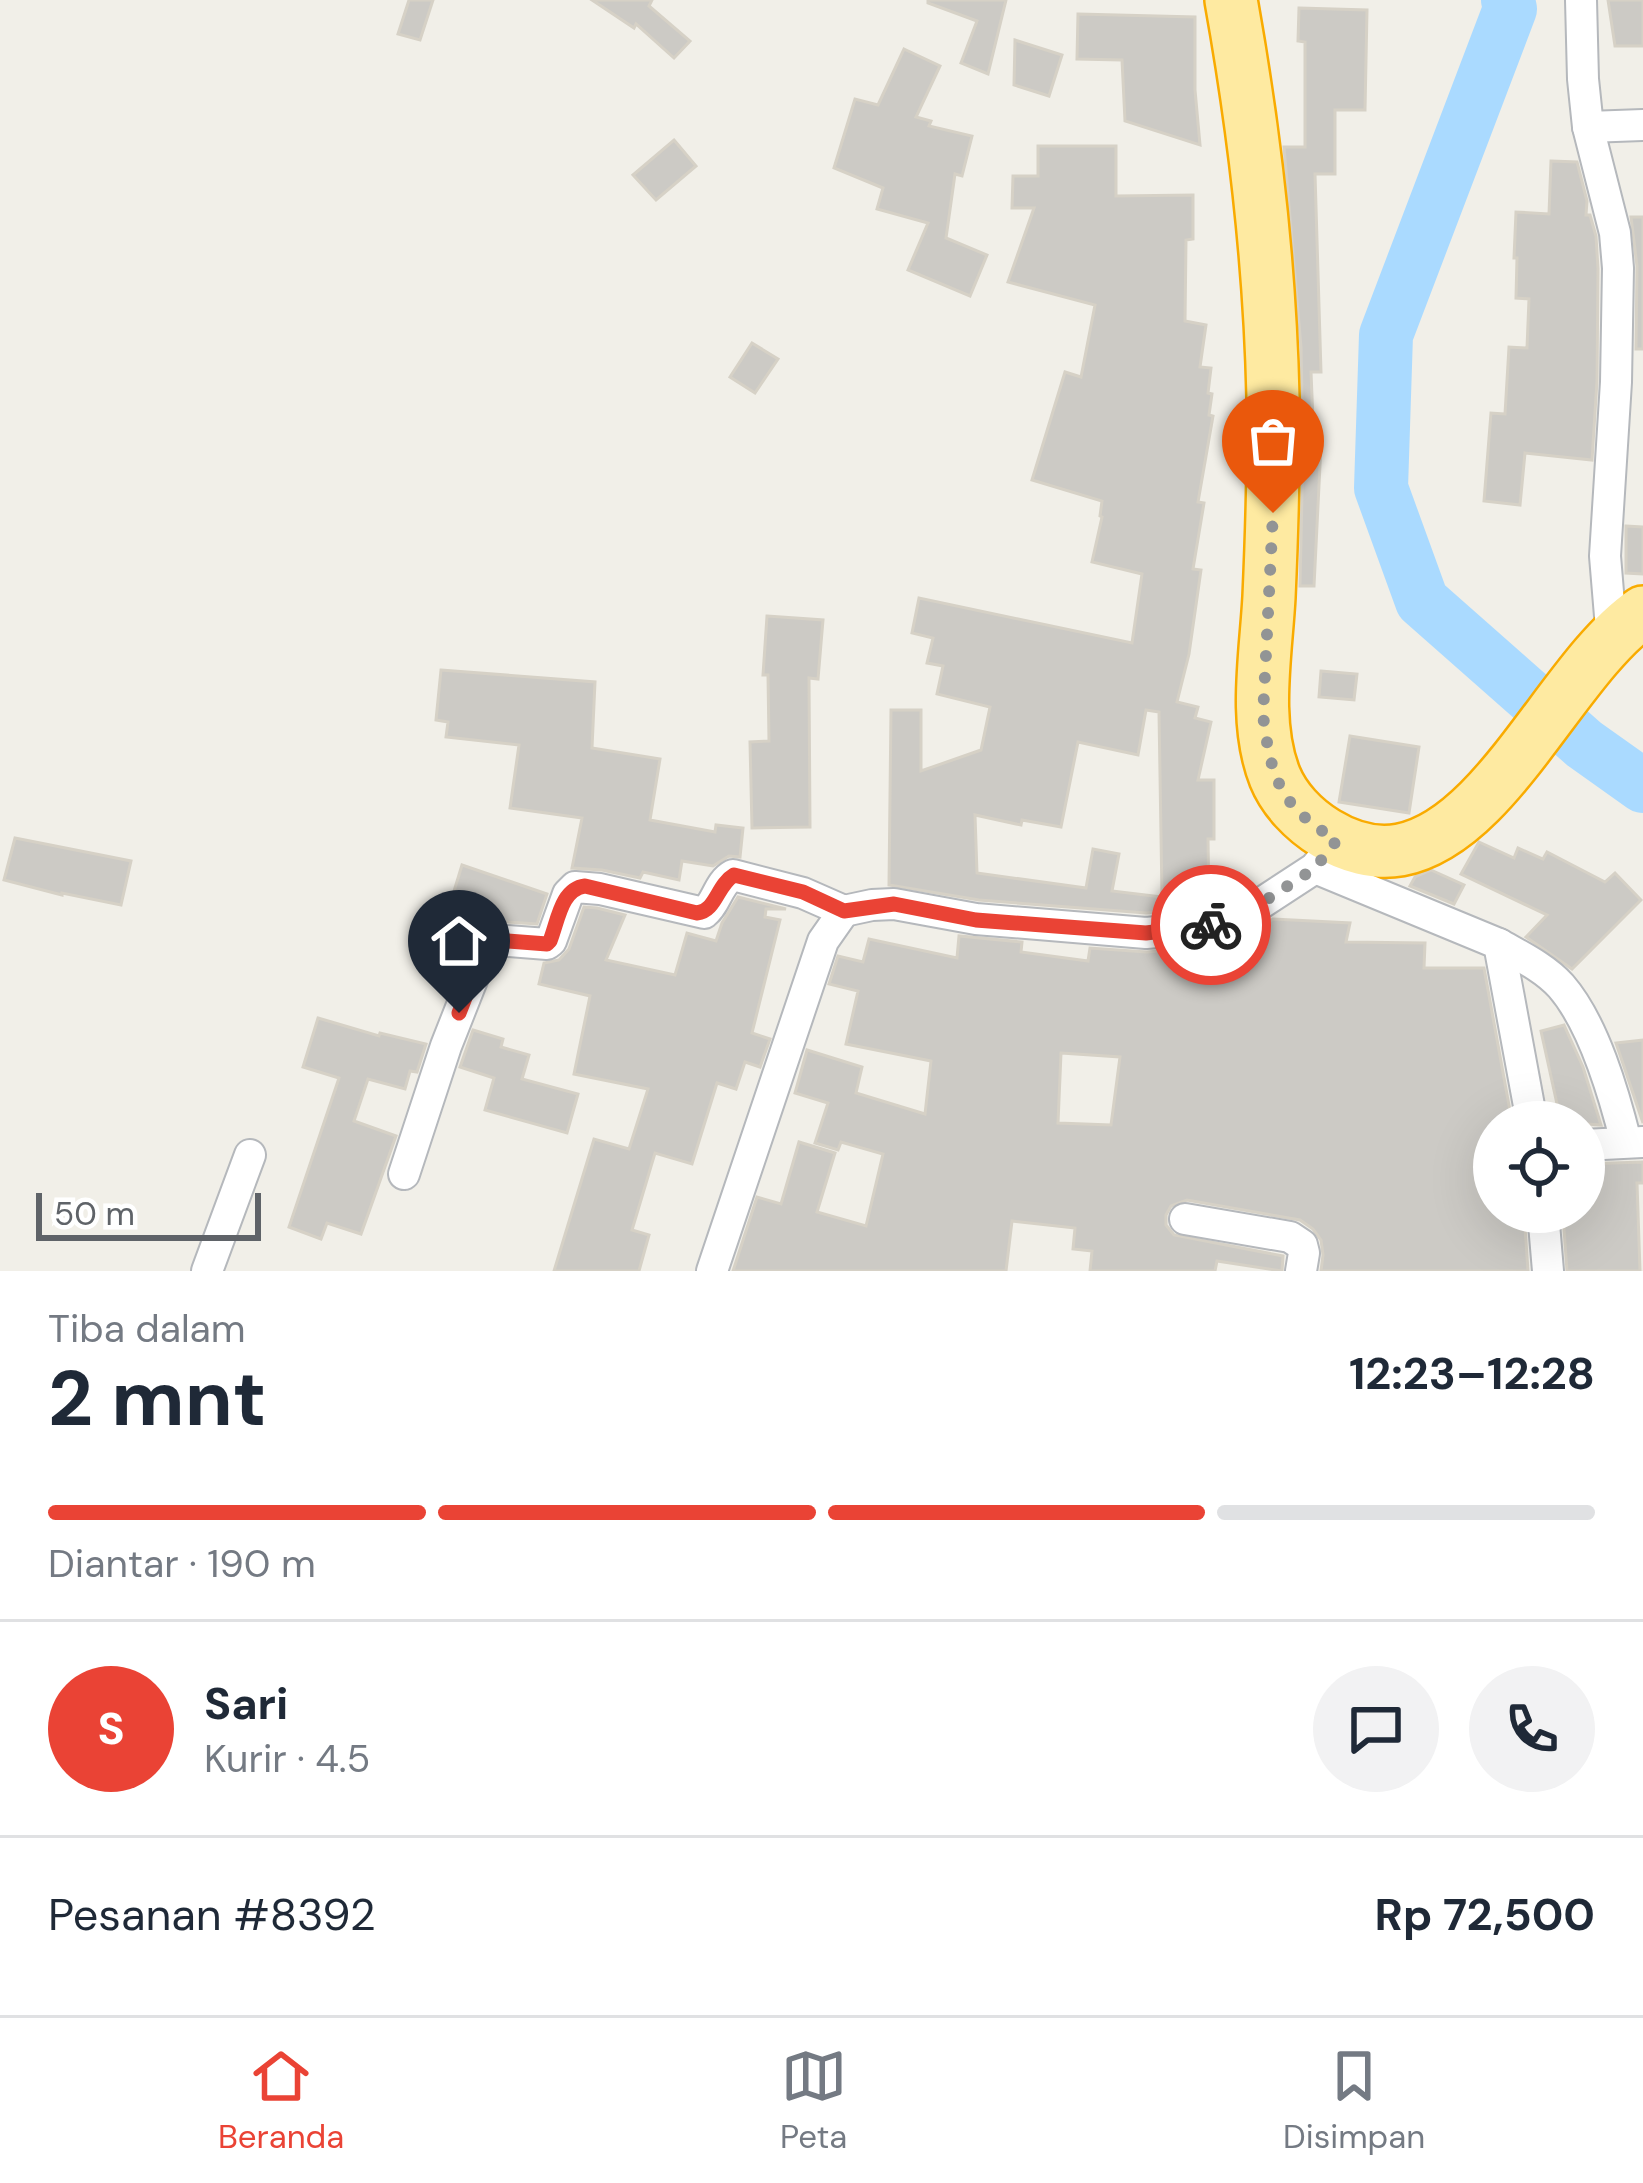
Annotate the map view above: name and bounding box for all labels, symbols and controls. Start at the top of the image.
pin [1222,390,1324,513]
icon: bag [1240,408,1306,474]
courier [1151,865,1271,985]
pin [408,890,510,1013]
icon: bike [1178,892,1244,958]
icon: home [426,908,492,974]
map controls [1473,1101,1605,1233]
button: locate [1473,1101,1605,1233]
scale bar [36,1187,261,1240]
text: 50 m [54,1192,135,1235]
text: Tiba dalam [48,1303,246,1354]
text: 12:23–12:28 [1349,1344,1595,1403]
text: 2 mnt [48,1348,267,1449]
text: Diantar · 190 m [48,1538,316,1589]
button: chat [1313,1666,1439,1792]
button: phone [1469,1666,1595,1792]
text: Sari [204,1674,288,1733]
text: S [97,1699,125,1758]
text: Kurir · 4.5 [204,1733,370,1784]
text: Pesanan #8392 [48,1885,376,1944]
text: Rp 72,500 [1374,1885,1595,1944]
tab: Beranda [218,2043,344,2158]
tab: Peta [780,2043,847,2158]
tab: Disimpan [1283,2043,1425,2158]

